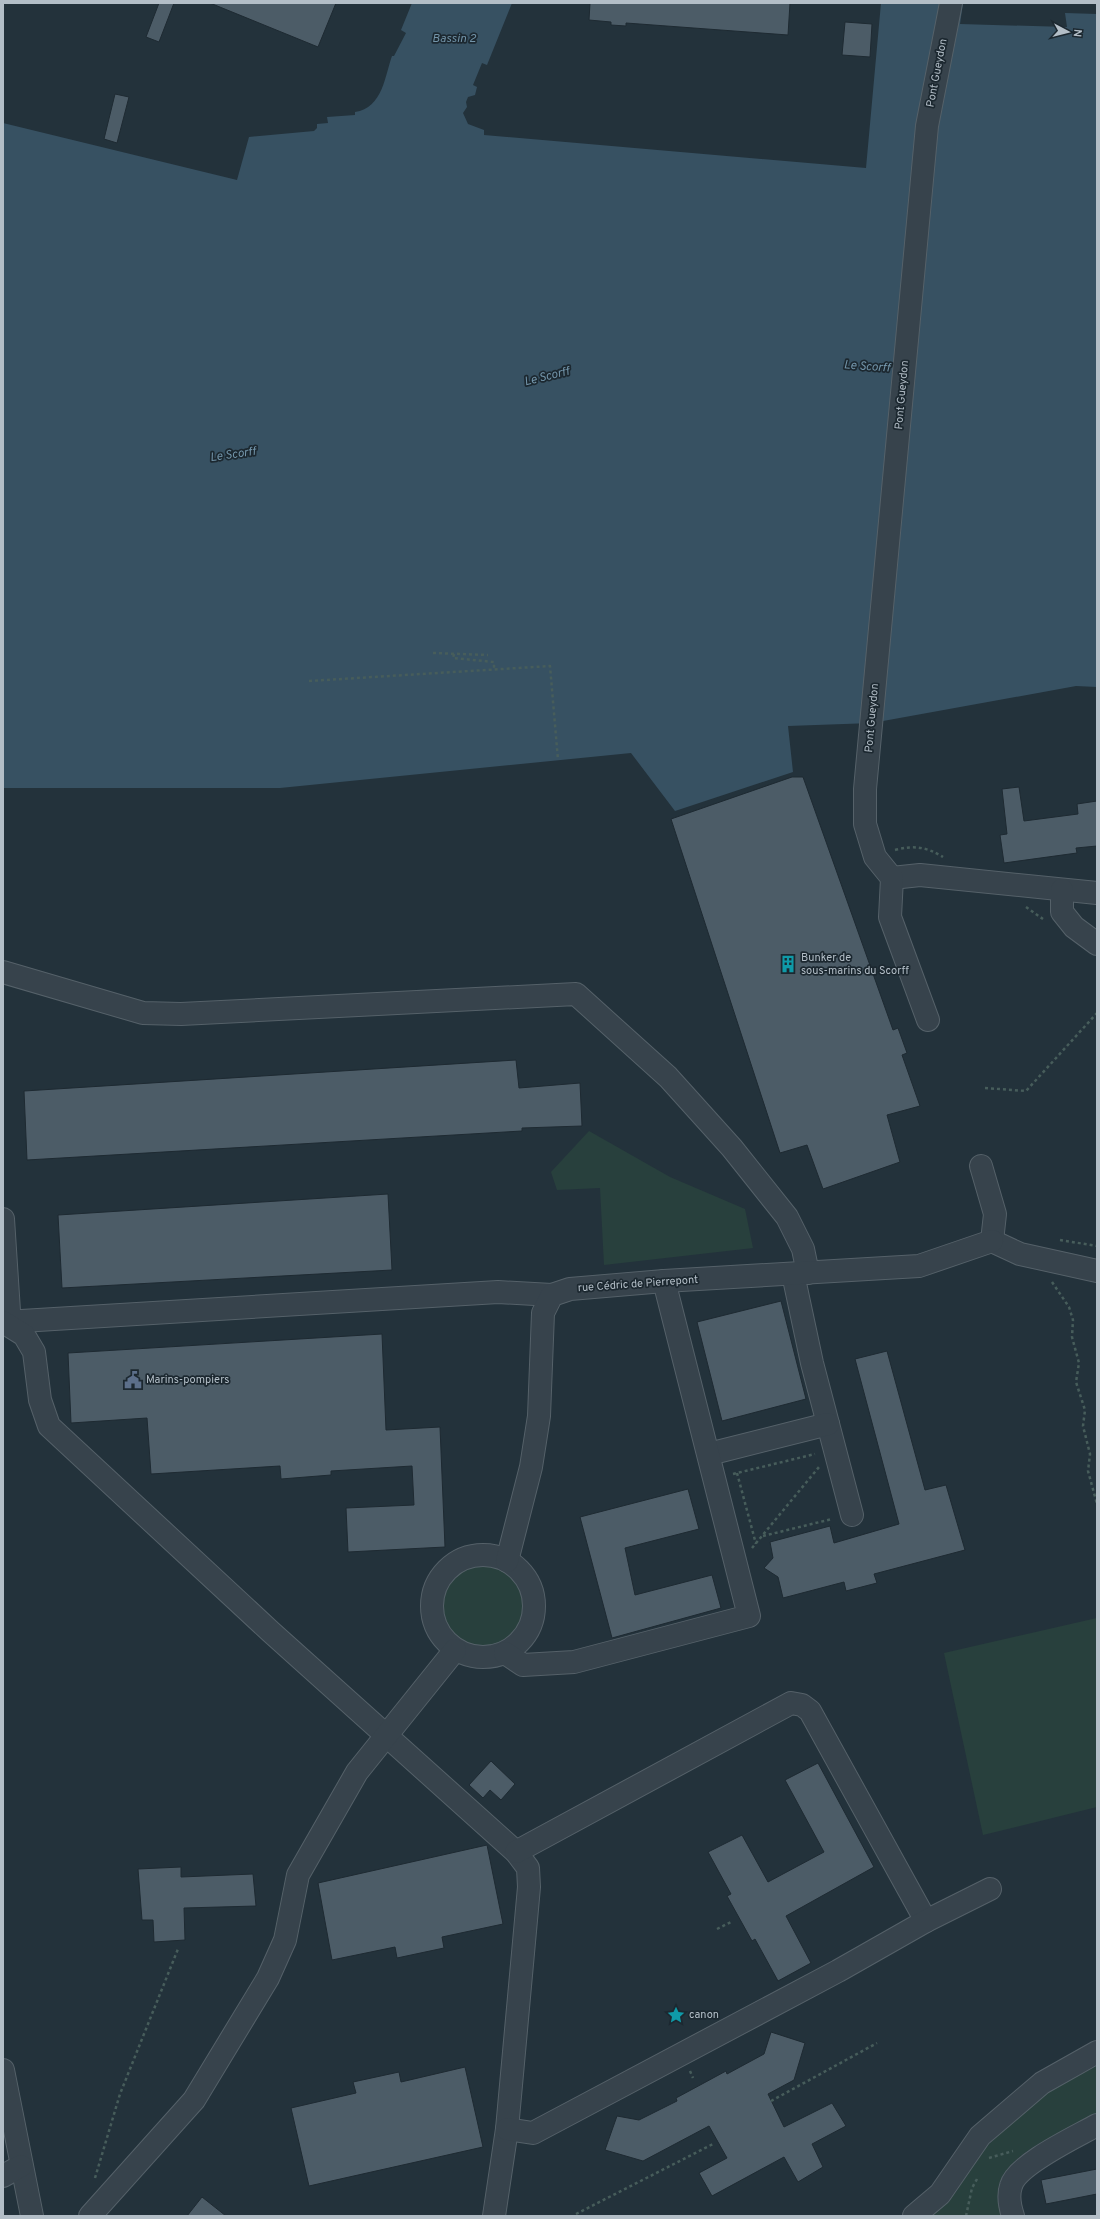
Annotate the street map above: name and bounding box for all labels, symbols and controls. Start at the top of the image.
north arrow [1048,12,1088,52]
text: N [1070,28,1084,38]
water label: Bassin 2 [432,31,477,47]
street label: Pont Gueydon [924,38,950,108]
water label: Le Scorff [843,357,893,377]
street label: Pont Gueydon [892,360,912,430]
water label: Le Scorff [523,363,574,390]
water label: Le Scorff [209,444,259,466]
street label: Pont Gueydon [862,683,882,753]
place label: Bunker de sous-marins du Scorff [801,951,909,978]
building icon: Bunker de sous-marins du Scorff [778,954,798,974]
street label: rue Cédric de Pierrepont [577,1273,699,1295]
public building icon: Marins-pompiers [123,1370,143,1390]
place label: Marins-pompiers [146,1373,229,1387]
place icon: canon [666,2005,686,2025]
place label: canon [689,2008,719,2022]

